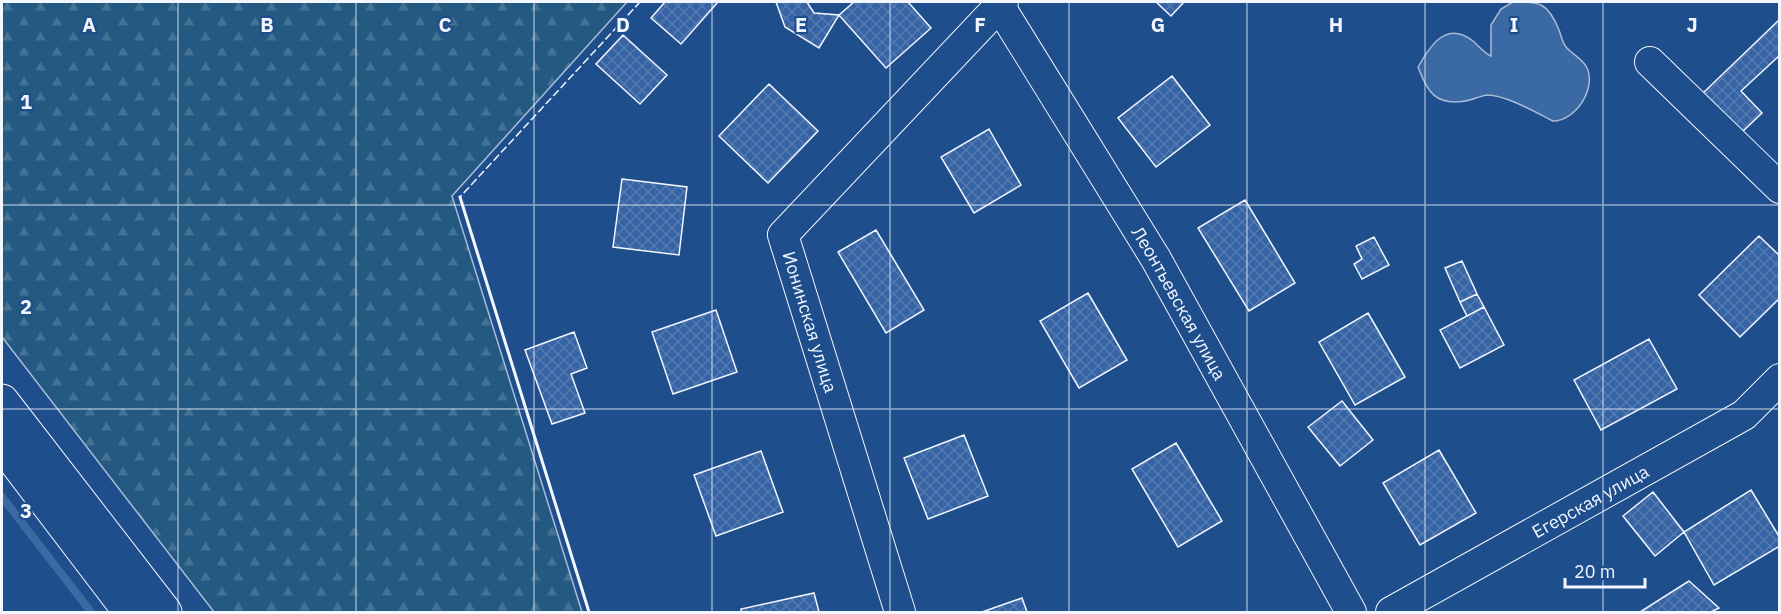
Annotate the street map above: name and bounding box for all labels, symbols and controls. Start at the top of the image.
text: A [82,11,96,38]
text: B [260,11,274,38]
text: C [438,11,452,38]
text: D [616,11,630,38]
text: E [795,11,807,38]
text: F [974,11,986,38]
text: G [1151,11,1165,38]
text: H [1329,11,1343,38]
text: I [1510,11,1518,38]
text: J [1686,11,1698,38]
text: 1 [20,88,32,115]
street label: Леонтьевская улица [1127,222,1232,384]
street label: Ионинская улица [778,248,843,396]
text: 2 [20,293,32,320]
street label: Егерская улица [1527,459,1653,543]
text: 3 [20,497,32,524]
scale bar [1565,551,1644,589]
text: 20 m [1574,560,1616,583]

